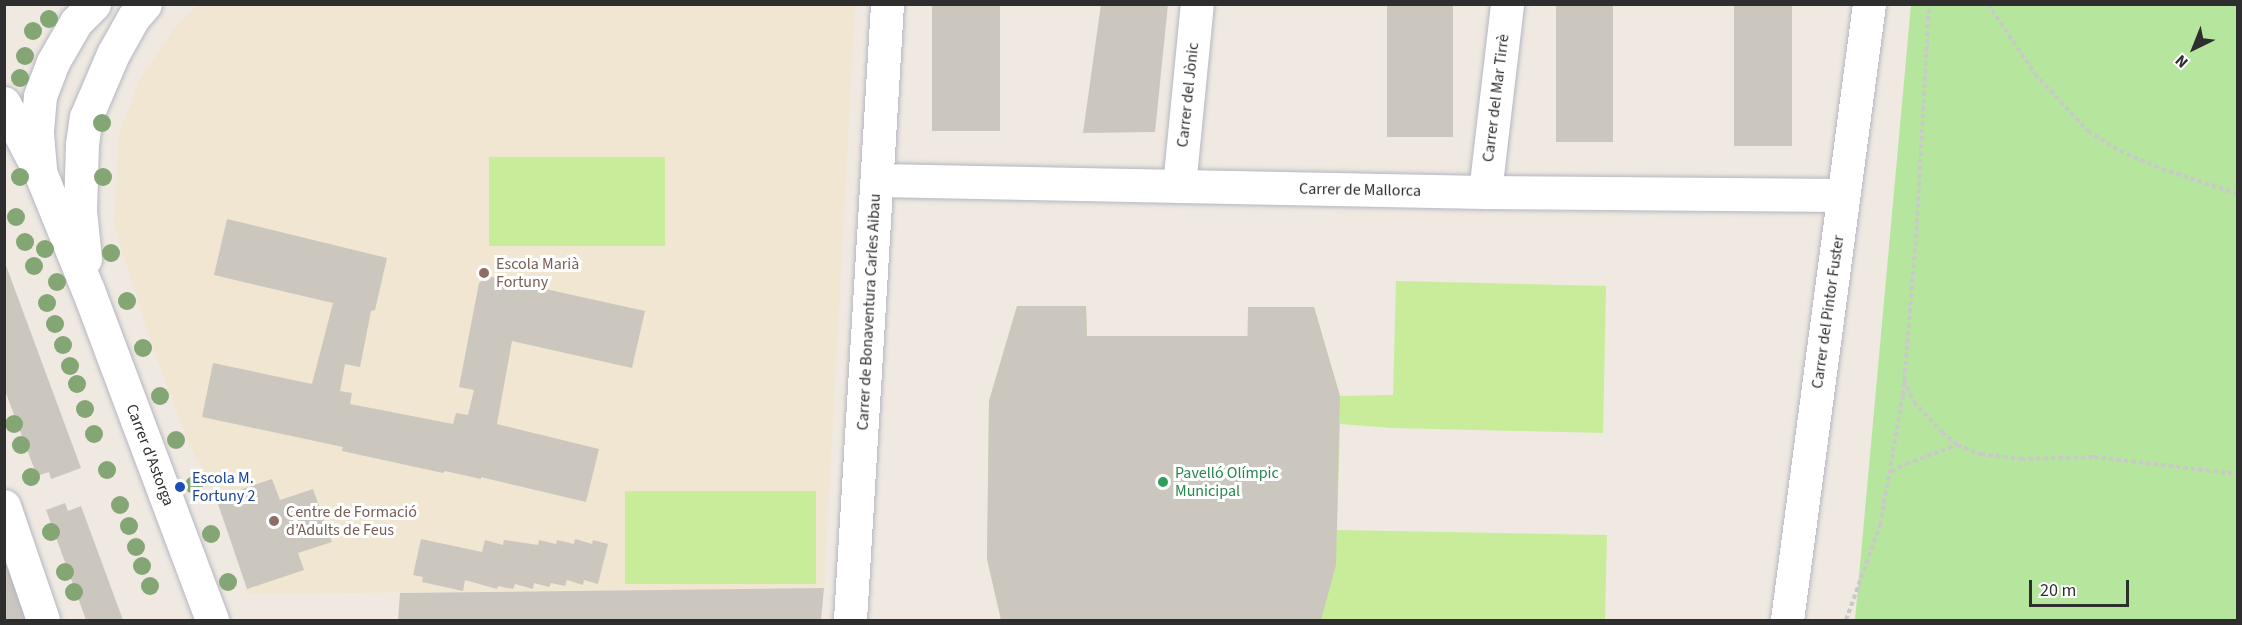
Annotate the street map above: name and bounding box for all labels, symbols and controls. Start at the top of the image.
north arrow [2164,18,2224,78]
street label: Carrer del Mar Tirrè [1479,33,1513,163]
street label: Carrer del Jònic [1173,42,1203,148]
text: N [2170,49,2193,73]
street label: Carrer de Mallorca [1299,179,1421,201]
street label: Carrer de Bonaventura Carles Aibau [853,193,885,431]
street label: Carrer del Pintor Fuster [1808,234,1848,390]
place label: Escola Marià Fortuny [496,254,579,292]
marker: Escola Marià Fortuny [477,266,491,280]
street label: Carrer d'Astorga [122,401,178,509]
place label: Pavelló Olímpic Municipal [1175,463,1279,501]
place label: Escola M. Fortuny 2 [192,468,255,506]
marker: Pavelló Olímpic Municipal [1156,475,1170,489]
marker: Escola M. Fortuny 2 [173,480,187,494]
place label: Centre de Formació d’Adults de Feus [286,502,417,540]
marker: Centre de Formació d’Adults de Feus [267,514,281,528]
scale bar [2032,568,2132,606]
text: 20 m [2040,578,2076,603]

